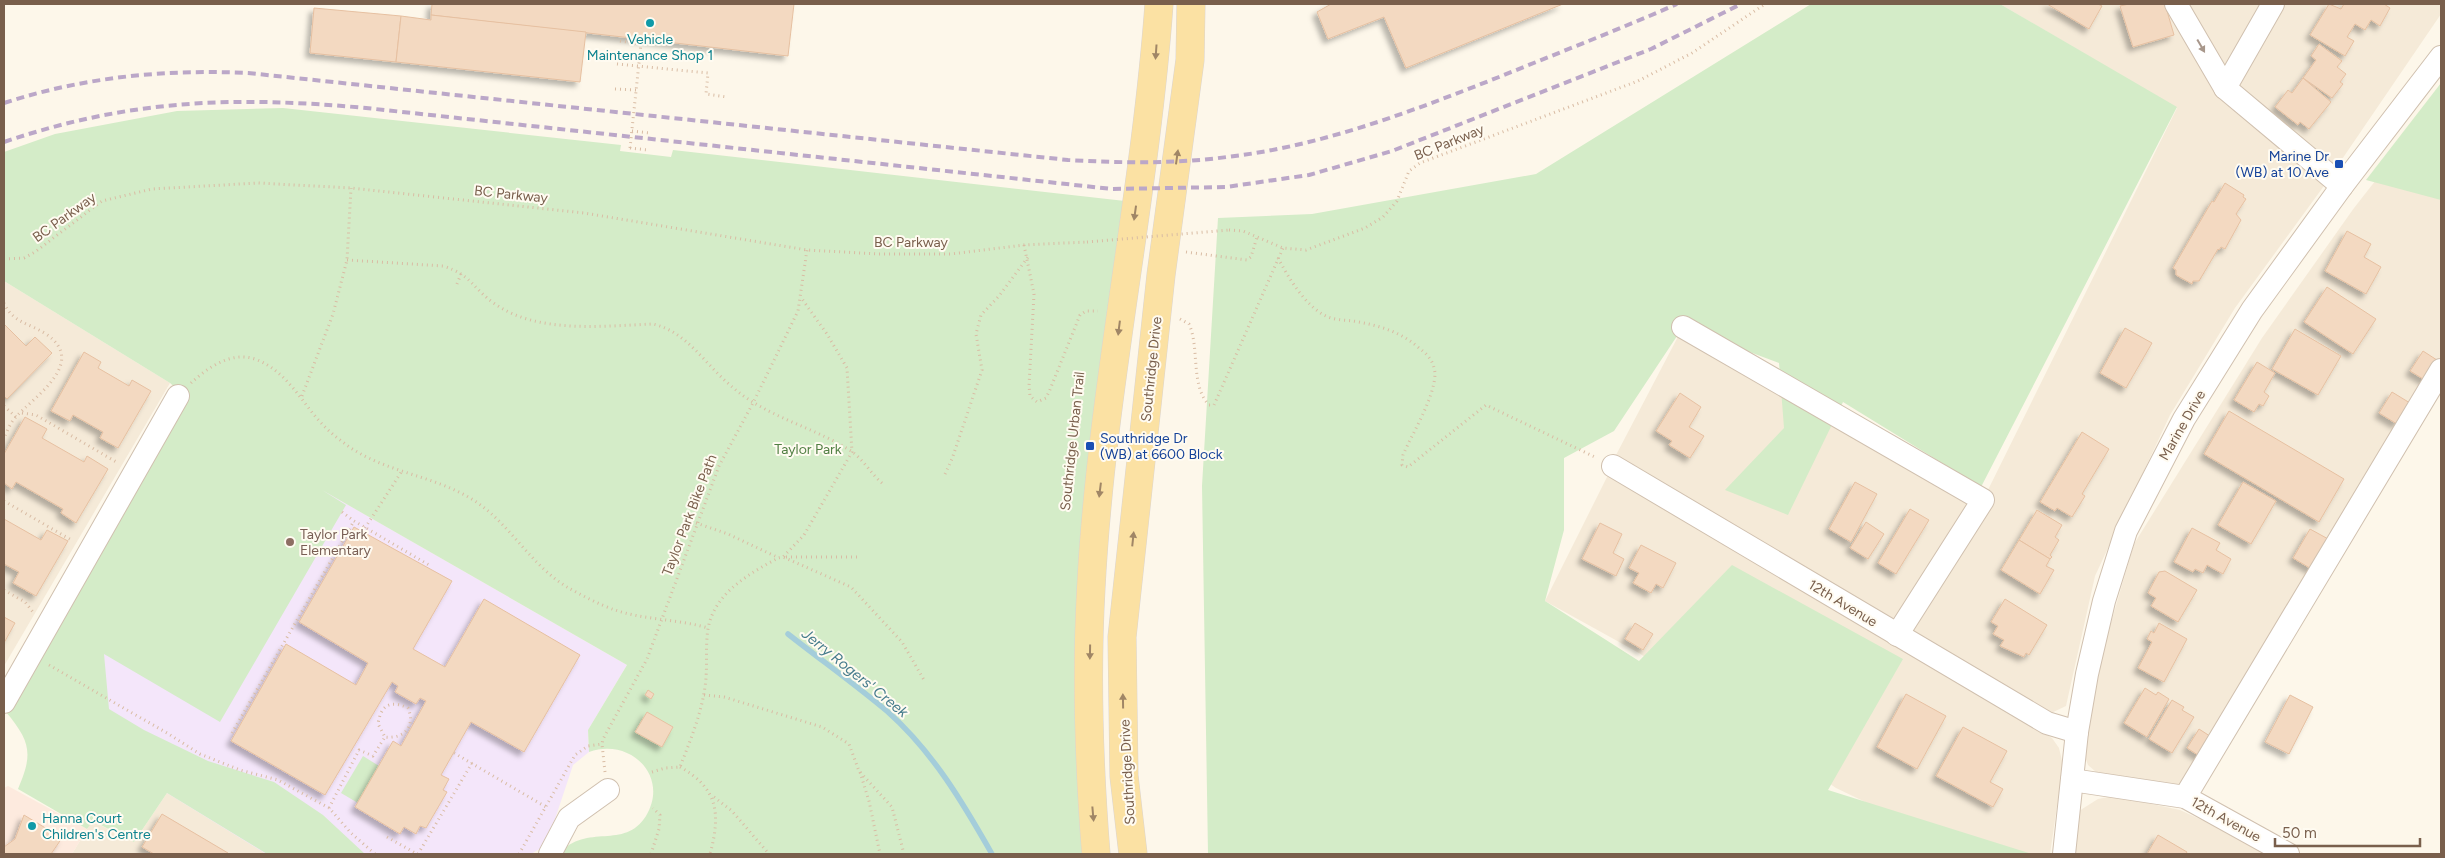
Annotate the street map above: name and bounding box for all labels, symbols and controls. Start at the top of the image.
marker: Vehicle Maintenance Shop 1 [644,17,656,29]
place label: Vehicle Maintenance Shop 1 [587,31,713,64]
one-way arrow [2196,39,2205,52]
one-way arrow [1152,45,1160,61]
street label: BC Parkway [1412,120,1487,164]
place label: Marine Dr (WB) at 10 Ave [2236,148,2329,181]
one-way arrow [1173,149,1181,165]
marker: Marine Dr (WB) at 10 Ave [2333,158,2345,170]
street label: BC Parkway [473,182,549,207]
street label: BC Parkway [29,188,100,246]
one-way arrow [1130,206,1138,222]
street label: BC Parkway [874,234,949,251]
street label: Southridge Drive [1138,315,1166,422]
one-way arrow [1115,321,1123,337]
street label: Southridge Urban Trail [1057,371,1088,511]
street label: Marine Drive [2156,387,2210,463]
place label: Southridge Dr (WB) at 6600 Block [1100,430,1223,463]
marker: Southridge Dr (WB) at 6600 Block [1084,440,1096,452]
park label: Taylor Park [774,441,842,458]
street label: Taylor Park Bike Path [659,452,720,578]
one-way arrow [1096,482,1104,498]
place label: Taylor Park Elementary [300,526,372,559]
one-way arrow [1129,531,1137,547]
marker: Taylor Park Elementary [284,536,296,548]
street label: 12th Avenue [1805,576,1881,631]
water label: Jerry Rogers' Creek [798,624,912,722]
one-way arrow [1085,644,1093,660]
one-way arrow [1119,693,1127,709]
street label: Southridge Drive [1116,718,1139,825]
street label: 12th Avenue [2188,793,2264,846]
one-way arrow [1089,807,1097,823]
place label: Hanna Court Children's Centre [42,810,151,843]
scale bar [2275,816,2420,848]
marker: Hanna Court Children's Centre [26,820,38,832]
text: 50 m [2282,824,2317,842]

